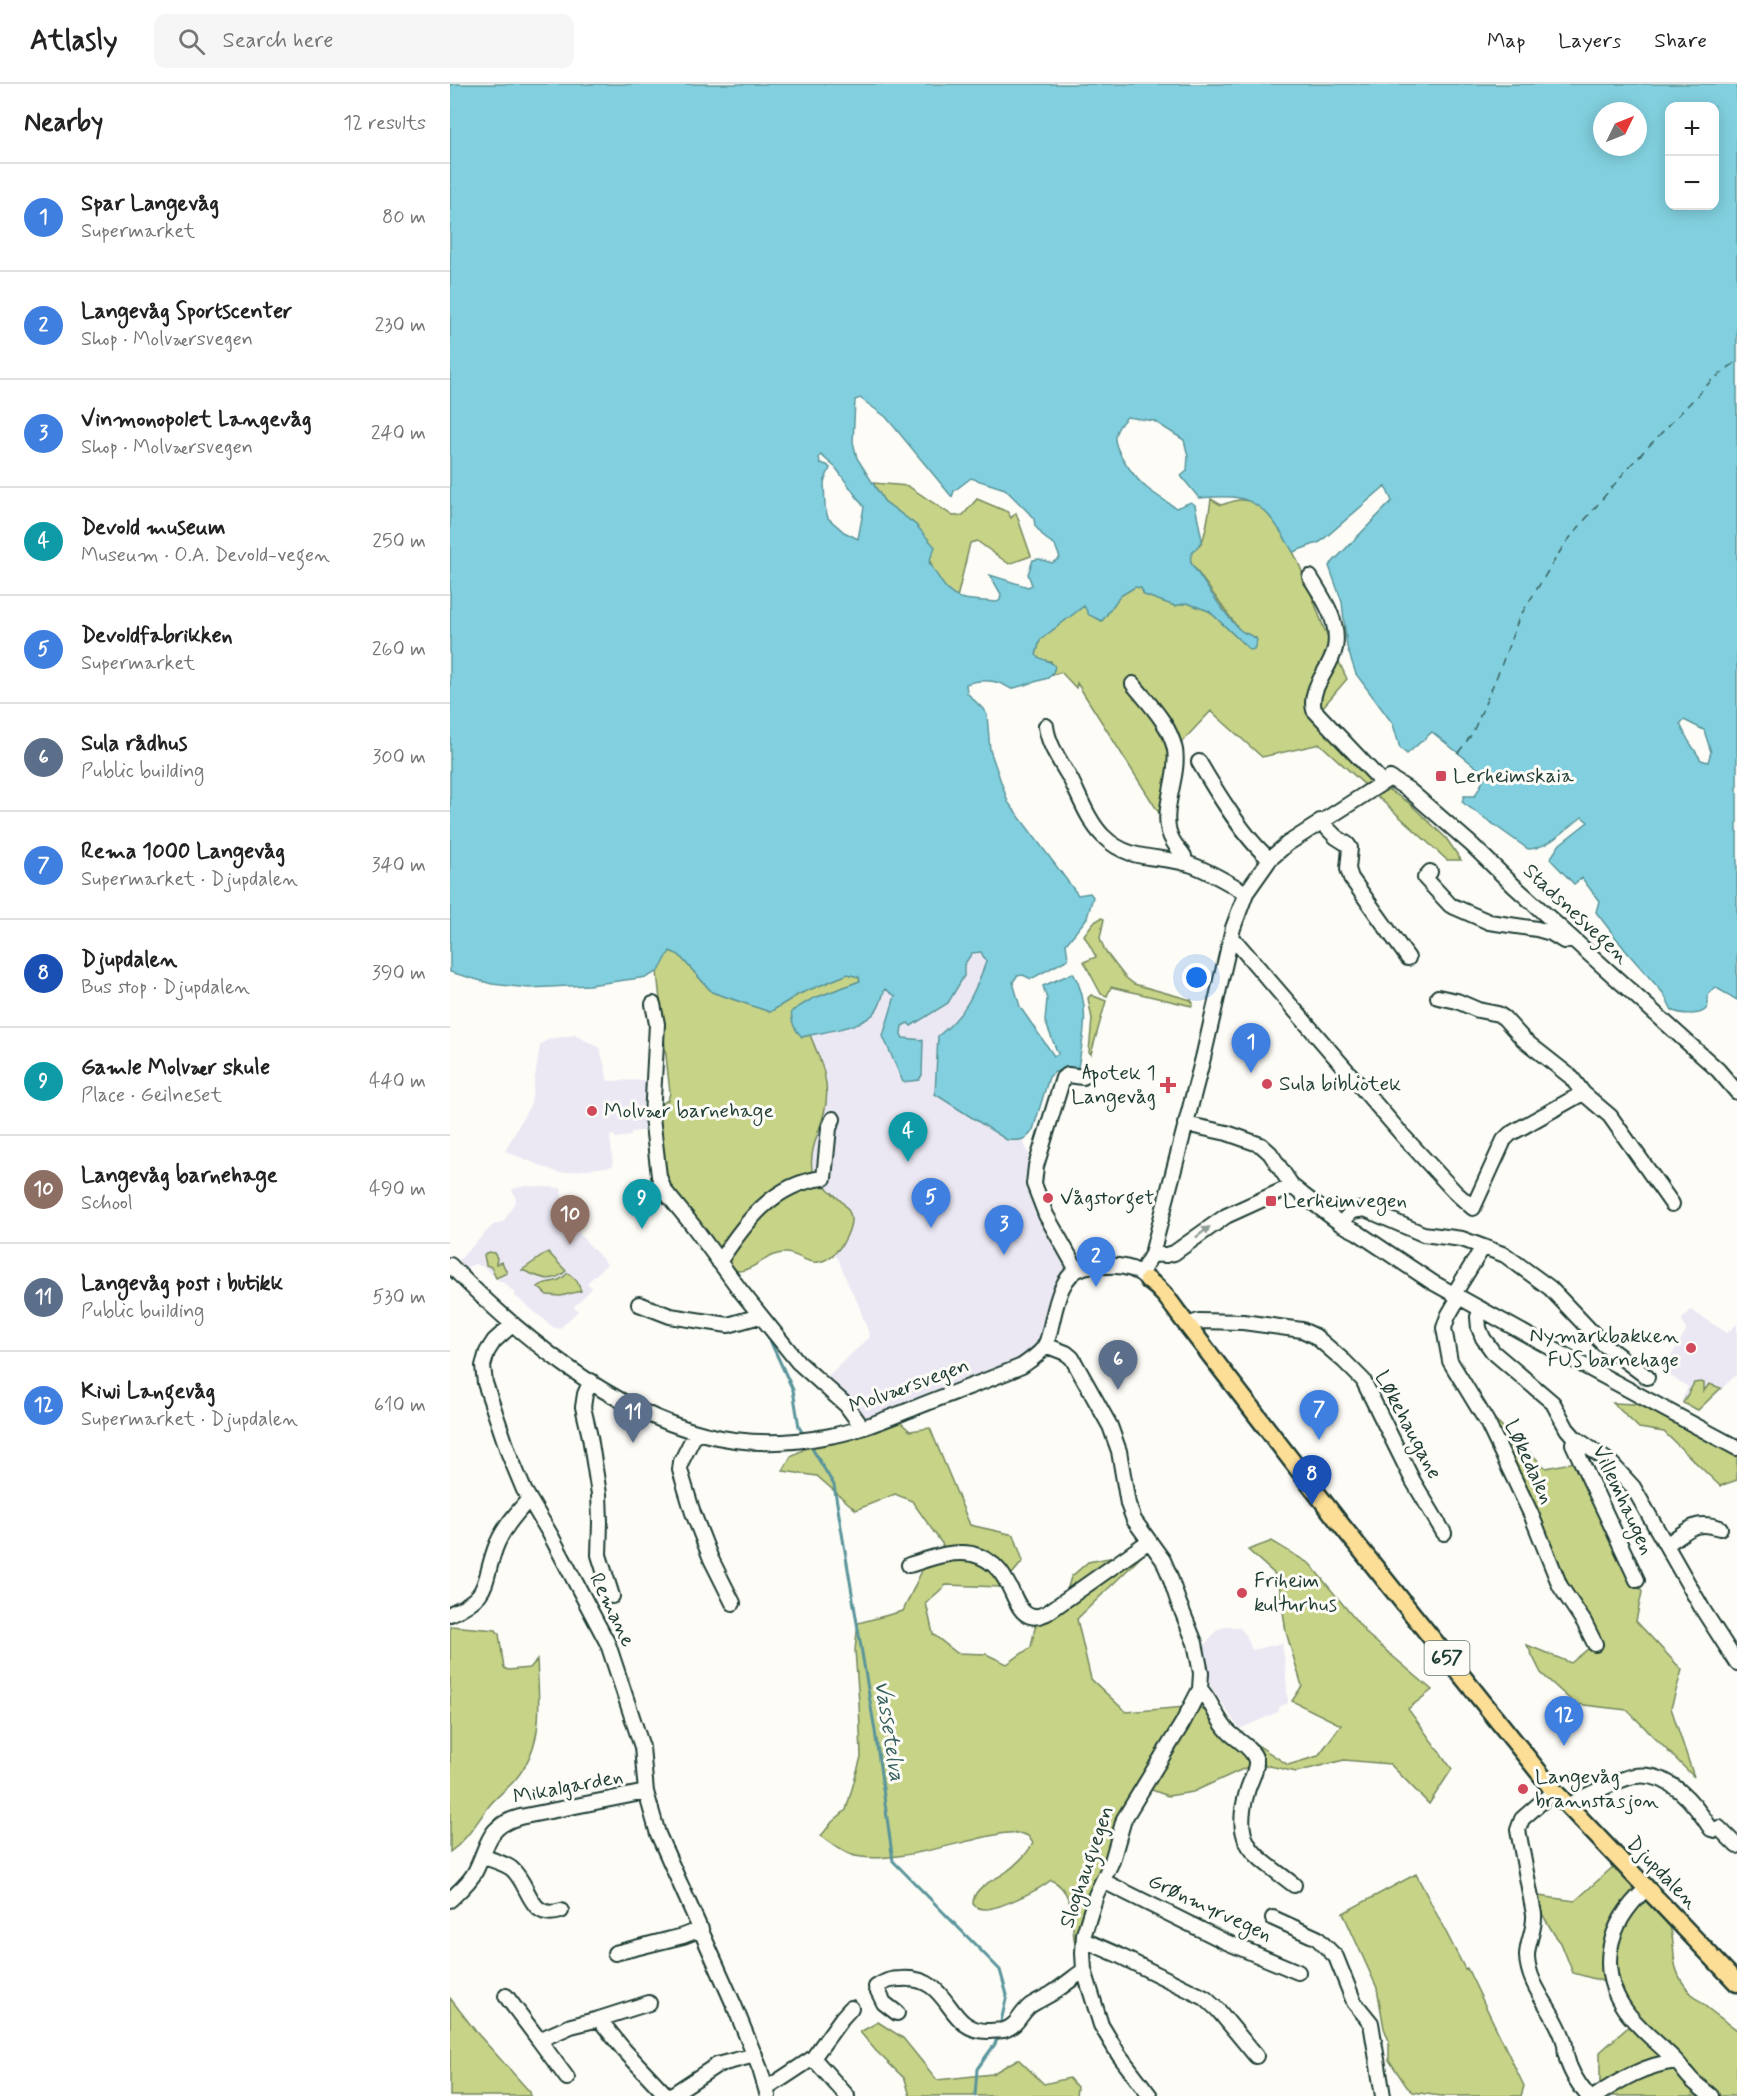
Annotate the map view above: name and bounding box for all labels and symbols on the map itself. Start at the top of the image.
north arrow [1593,102,1647,156]
place label: Lerheimskaia [1453,762,1574,790]
marker: Lerheimskaia [1434,769,1448,783]
street label: Stadsnesvegen [1515,857,1636,972]
your location [1182,963,1211,992]
pin: 1 [1232,1024,1270,1073]
place label: Apotek 1 Langevåg [1071,1059,1156,1112]
place label: Sula bibliotek [1279,1070,1401,1098]
marker: Sula bibliotek [1260,1077,1274,1091]
marker: Apotek 1 Langevåg [1161,1078,1175,1092]
place label: Molvær barnehage [604,1097,774,1126]
marker: Molvær barnehage [585,1104,599,1118]
pin: 4 [888,1112,928,1162]
pin: 5 [912,1178,950,1228]
pin: 9 [622,1180,662,1229]
place label: Vågstorget [1060,1184,1155,1214]
place label: Lerheimvegen [1283,1187,1407,1216]
marker: Vågstorget [1041,1191,1055,1205]
marker: Lerheimvegen [1264,1194,1278,1208]
pin: 10 [550,1196,590,1245]
pin: 3 [984,1206,1024,1255]
one-way arrow [1195,1226,1211,1239]
pin: 2 [1076,1238,1116,1287]
place label: Nymarkbakken FUS barnehage [1529,1322,1680,1374]
pin: 6 [1098,1340,1138,1390]
marker: Nymarkbakken FUS barnehage [1684,1341,1698,1355]
street label: Molværsvegen [845,1351,973,1421]
street label: Løkehaugane [1367,1366,1448,1485]
pin: 7 [1300,1390,1338,1440]
pin: 11 [614,1394,652,1443]
street label: Løkedalen [1497,1415,1561,1509]
street label: Villemhaugen [1584,1440,1661,1560]
pin: 8 [1292,1456,1332,1505]
place label: Friheim kulturhus [1254,1567,1337,1619]
street label: Remane [582,1568,642,1652]
marker: Friheim kulturhus [1235,1586,1249,1600]
road number: 657 [1424,1641,1470,1675]
water label: Vassetelva [867,1679,911,1783]
pin: 12 [1544,1696,1584,1746]
street label: Mikalgarden [511,1763,625,1811]
place label: Langevåg brannstasjon [1535,1763,1659,1815]
marker: Langevåg brannstasjon [1516,1782,1530,1796]
street label: Sloghaugvegen [1053,1802,1123,1933]
street label: Djupdalen [1620,1830,1704,1916]
street label: Grønmyrvegen [1143,1867,1277,1950]

